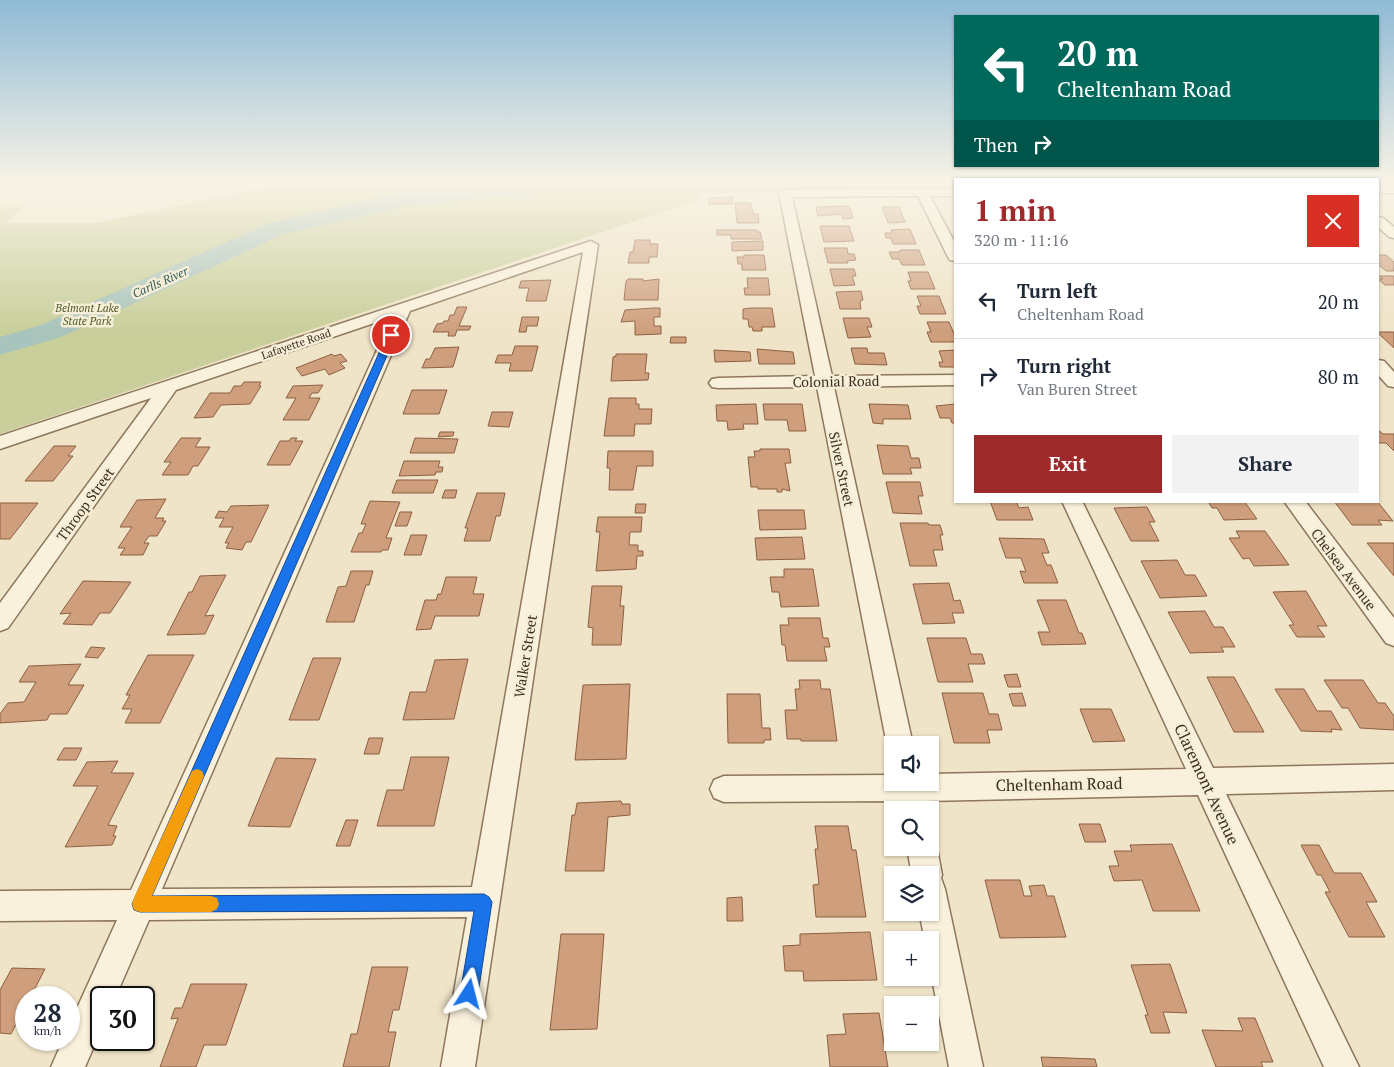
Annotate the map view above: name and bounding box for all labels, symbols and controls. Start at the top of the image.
text: 20 m [1057,30,1138,76]
icon: left [974,35,1039,100]
text: Cheltenham Road [1057,74,1232,103]
icon: right [1028,130,1056,158]
text: Then [974,132,1018,157]
text: 1 min [974,190,1056,230]
button: close [1307,195,1359,247]
text: 320 m · 11:16 [974,229,1068,251]
water label: Carlls River [130,263,191,301]
text: Turn left [1017,278,1098,303]
icon: left [974,287,1002,315]
text: 20 m [1318,289,1359,314]
park label: Belmont Lake State Park [54,301,119,328]
text: Cheltenham Road [1017,303,1144,325]
pin [370,314,412,356]
icon: arrive [377,321,405,349]
street label: Lafayette Road [259,326,333,362]
text: Turn right [1017,353,1111,378]
icon: right [974,362,1002,390]
text: 80 m [1318,364,1359,389]
street label: Colonial Road [792,371,880,391]
text: Van Buren Street [1017,378,1137,400]
street label: Silver Street [825,430,859,509]
button: Exit [974,435,1162,493]
button: Share [1172,435,1359,493]
street label: Throop Street [52,463,119,545]
street label: Chelsea Avenue [1307,524,1381,614]
street label: Walker Street [509,612,541,699]
street label: Claremont Avenue [1169,720,1245,848]
map controls [884,736,939,1051]
button: sound [884,736,939,791]
street label: Cheltenham Road [995,772,1123,796]
button: search [884,801,939,856]
button: layers [884,866,939,921]
button: + [884,931,939,986]
position arrow [442,967,494,1019]
speed limit sign: 30 [90,986,155,1051]
text: 28 [33,996,62,1029]
button: − [884,996,939,1051]
text: km/h [34,1023,61,1038]

